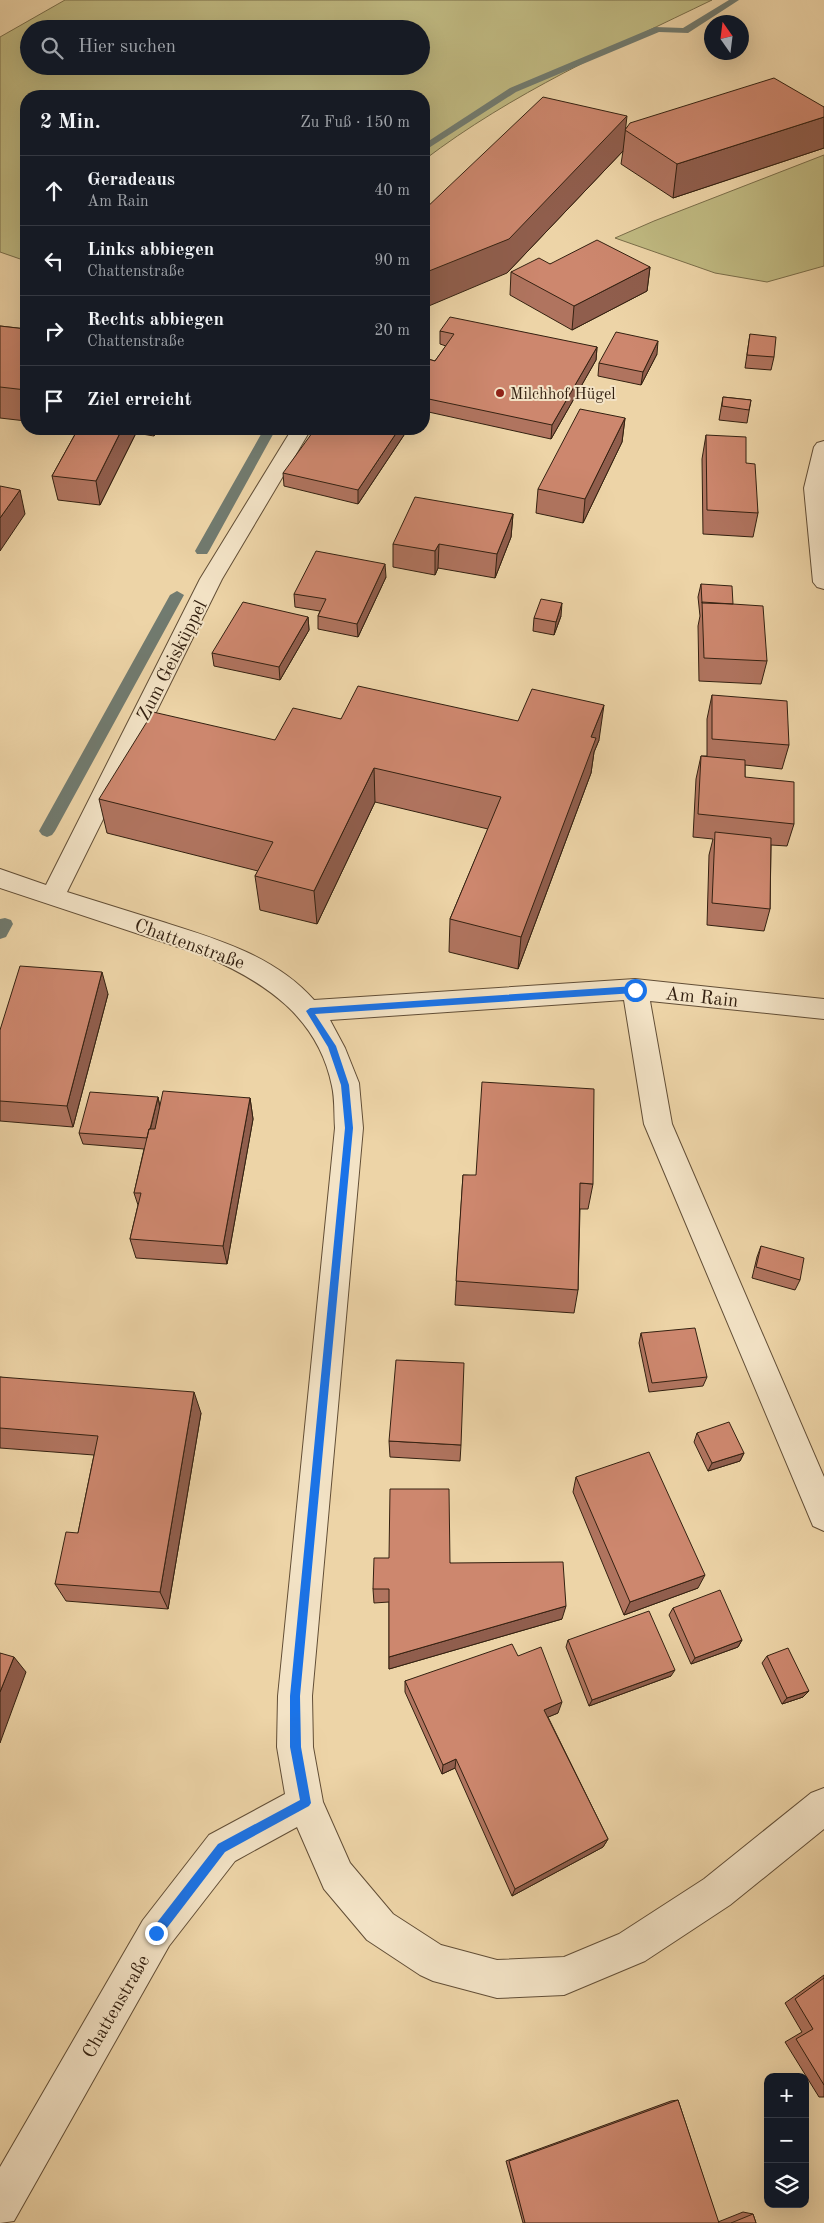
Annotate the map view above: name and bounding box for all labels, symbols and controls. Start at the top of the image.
north arrow [704,15,749,60]
search box [20,20,430,75]
icon: search [38,34,66,62]
text: Hier suchen [78,38,176,57]
text: 2 Min. [40,112,101,133]
text: Zu Fuß · 150 m [300,115,410,131]
text: Geradeaus [87,171,175,190]
icon: ahead [40,177,68,205]
text: 40 m [374,183,410,199]
text: Am Rain [87,194,149,210]
text: Links abbiegen [87,241,214,260]
icon: left [40,247,68,275]
text: 90 m [374,253,410,269]
text: Chattenstraße [87,264,184,280]
text: Rechts abbiegen [87,311,224,330]
icon: right [40,317,68,345]
text: 20 m [374,323,410,339]
text: Chattenstraße [87,334,184,350]
icon: arrive [40,387,68,415]
marker: Milchhof Hügel [494,387,506,399]
place label: Milchhof Hügel [510,387,616,403]
text: Ziel erreicht [87,391,192,410]
street label: Zum Geisküppel [135,598,212,724]
street label: Chattenstraße [132,917,247,974]
route start [624,979,647,1002]
street label: Am Rain [664,985,739,1012]
route end [145,1922,168,1945]
street label: Chattenstraße [80,1952,154,2062]
map controls [764,2073,809,2208]
button: + [764,2073,809,2118]
button: − [764,2118,809,2163]
button: layers [764,2163,809,2208]

